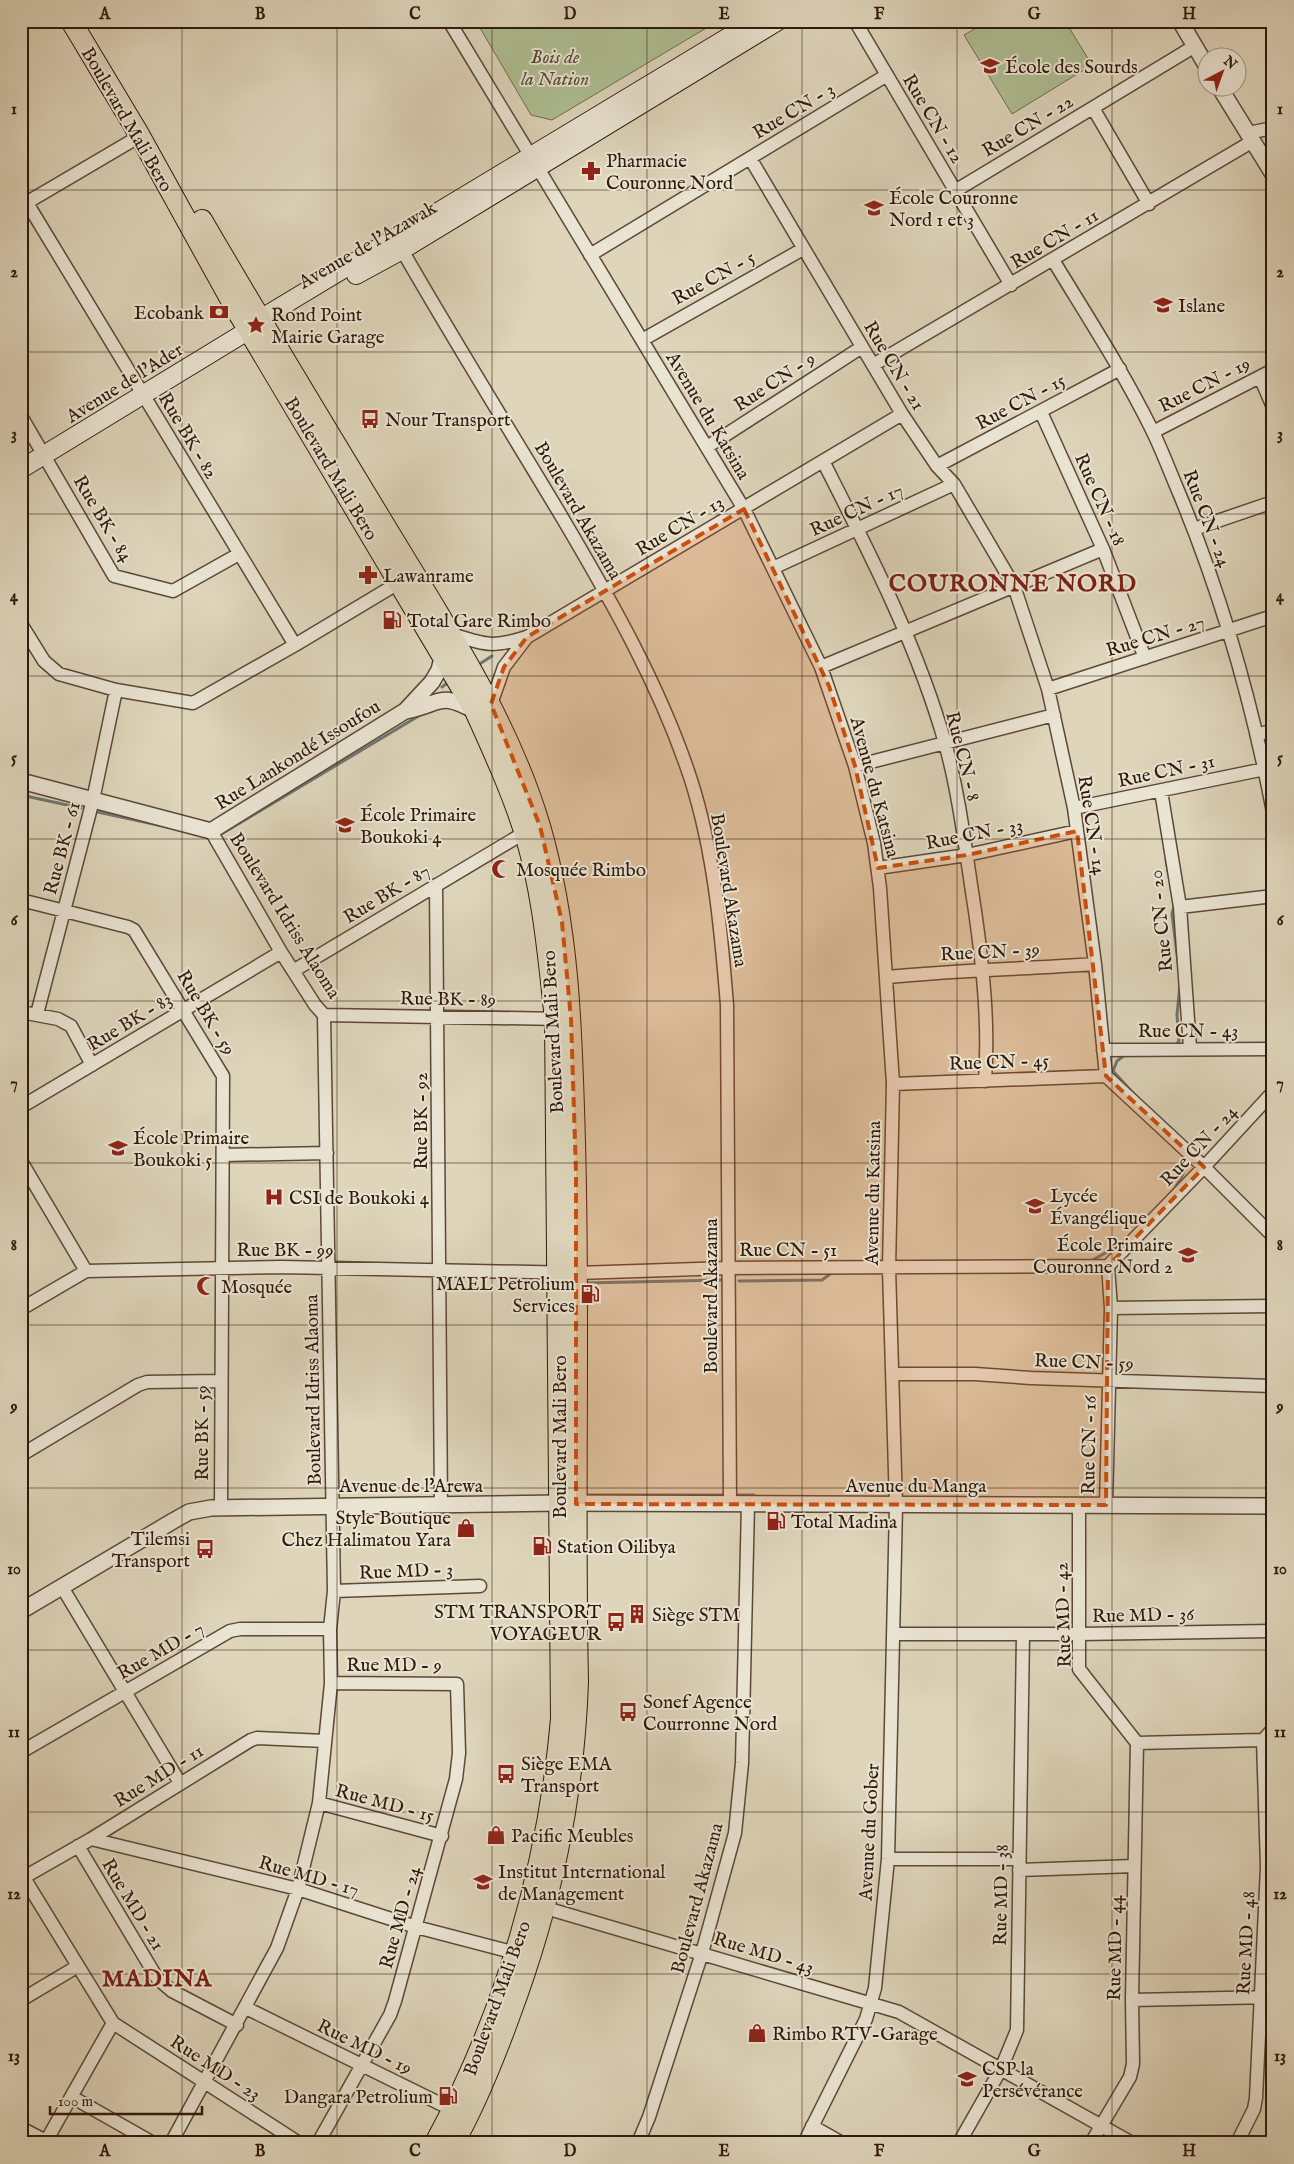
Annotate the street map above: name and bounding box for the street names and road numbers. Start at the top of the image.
street label: Boulevard Mali Bero [75,43,177,197]
street label: Rue CN - 12 [896,70,968,168]
street label: Rue CN - 3 [749,78,839,146]
street label: Rue CN - 22 [978,90,1078,163]
street label: Avenue de l'Azawak [294,196,442,295]
street label: Rue CN - 11 [1007,204,1103,275]
street label: Rue CN - 5 [668,246,760,311]
street label: Rue CN - 21 [857,317,929,415]
street label: Avenue de l'Ader [61,338,188,430]
street label: Avenue du Katsina [659,347,755,485]
street label: Rue CN - 9 [730,347,820,418]
street label: Rue CN - 19 [1155,352,1255,419]
street label: Rue CN - 15 [972,369,1070,436]
street label: Rue BK - 82 [152,388,223,484]
street label: Boulevard Mali Bero [278,393,383,545]
street label: Boulevard Akazama [528,438,627,585]
street label: Rue CN - 18 [1068,450,1130,550]
street label: Rue CN - 24 [1177,467,1236,571]
street label: Rue BK - 84 [67,471,138,567]
street label: Rue CN - 17 [806,479,907,543]
street label: Rue CN - 13 [632,491,728,562]
street label: Rue CN - 27 [1103,611,1208,663]
street label: Rue Lankondé Issoufou [211,695,385,816]
street label: Rue CN - 8 [939,709,985,804]
street label: Avenue du Katsina [843,713,905,861]
street label: Rue CN - 31 [1116,750,1217,794]
street label: Rue CN - 14 [1071,774,1111,878]
street label: Rue BK - 61 [39,799,87,898]
street label: Boulevard Akazama [704,812,752,970]
street label: Rue CN - 33 [924,814,1025,856]
street label: Boulevard Idriss Alaoma [223,829,346,1004]
street label: Rue BK - 87 [339,860,435,930]
street label: Rue CN - 20 [1145,869,1179,973]
street label: Rue CN - 39 [940,938,1040,968]
street label: Boulevard Mali Bero [538,950,570,1114]
street label: Rue BK - 59 [170,966,240,1060]
street label: Rue BK - 89 [400,987,496,1013]
street label: Rue BK - 83 [83,988,177,1057]
street label: Rue CN - 43 [1138,1020,1238,1044]
street label: Rue CN - 45 [949,1049,1050,1077]
street label: Rue BK - 92 [410,1072,434,1170]
street label: Rue CN - 24 [1156,1100,1244,1192]
street label: Avenue du Katsina [861,1120,887,1267]
street label: Boulevard Akazama [700,1218,724,1374]
street label: Rue BK - 99 [237,1239,333,1263]
street label: Rue CN - 51 [739,1239,837,1263]
street label: Boulevard Idriss Alaoma [300,1293,328,1486]
street label: Rue CN - 59 [1034,1349,1134,1377]
street label: Boulevard Mali Bero [549,1355,573,1519]
street label: Rue BK - 59 [191,1385,215,1481]
street label: Rue CN - 16 [1077,1394,1103,1495]
street label: Avenue de l'Arewa [338,1475,484,1499]
street label: Avenue du Manga [844,1475,987,1499]
street label: Rue MD - 3 [358,1558,454,1586]
street label: Rue MD - 42 [1050,1562,1078,1668]
street label: Rue MD - 36 [1092,1603,1195,1629]
street label: Rue MD - 7 [113,1617,209,1686]
street label: Rue MD - 9 [346,1654,442,1678]
street label: Rue MD - 11 [110,1740,208,1814]
street label: Avenue du Gober [854,1763,886,1902]
street label: Rue MD - 15 [332,1779,437,1829]
street label: Boulevard Akazama [666,1820,730,1977]
street label: Rue MD - 38 [989,1844,1015,1946]
street label: Rue MD - 17 [255,1851,361,1903]
street label: Rue MD - 21 [95,1855,169,1955]
street label: Rue MD - 24 [375,1863,427,1972]
street label: Rue MD - 48 [1232,1891,1262,1996]
street label: Rue MD - 44 [1103,1894,1129,2001]
street label: Boulevard Mali Bero [459,1918,537,2080]
street label: Rue MD - 43 [710,1927,817,1981]
street label: Rue MD - 19 [313,2015,416,2081]
street label: Rue MD - 23 [165,2030,265,2107]

